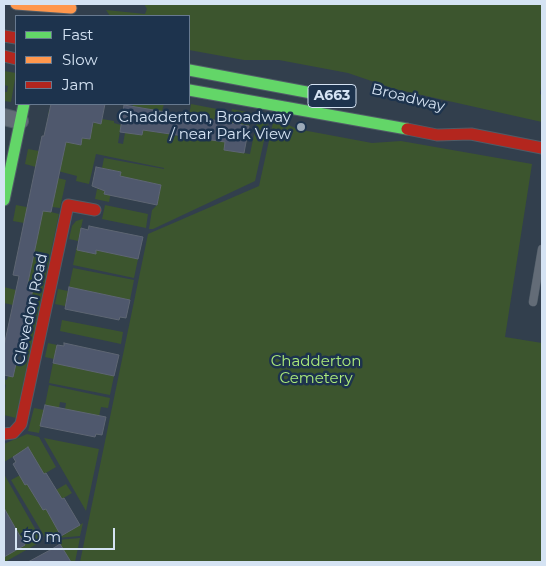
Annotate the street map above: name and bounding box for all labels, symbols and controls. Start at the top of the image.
legend [15,15,190,105]
text: Fast [62,25,93,44]
text: Slow [62,50,98,69]
text: Jam [62,75,94,94]
street label: Broadway [369,80,447,116]
road number: A663 [308,84,356,108]
place label: Chadderton, Broadway / near Park View [118,109,291,144]
marker: Chadderton, Broadway / near Park View [295,121,307,133]
street label: Clevedon Road [10,252,52,366]
park label: Chadderton Cemetery [271,353,361,388]
scale bar [18,518,118,550]
text: 50 m [23,527,61,546]

